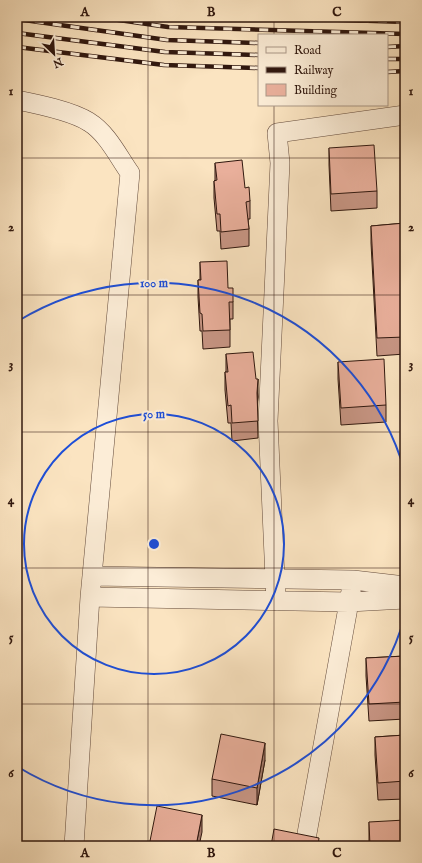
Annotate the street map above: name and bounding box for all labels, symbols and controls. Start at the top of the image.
text: A [80,4,91,21]
text: B [207,4,216,21]
text: C [332,4,342,21]
north arrow [34,34,74,74]
legend [258,34,388,106]
text: Road [294,43,322,58]
text: N [50,53,66,71]
text: Railway [294,63,333,78]
text: 1 [9,83,14,100]
text: Building [294,83,338,98]
text: 1 [409,83,414,100]
text: 2 [8,219,14,236]
text: 2 [408,219,414,236]
text: 100 m [140,276,169,291]
text: 3 [9,356,14,373]
text: 3 [409,356,414,373]
text: 50 m [143,407,166,422]
text: 4 [8,492,15,509]
text: 4 [408,492,415,509]
centre of rings [147,537,161,551]
text: 5 [9,629,14,646]
text: 5 [409,629,414,646]
text: 6 [8,765,14,782]
text: 6 [408,765,414,782]
text: A [80,845,91,862]
text: B [207,845,216,862]
text: C [332,845,342,862]

